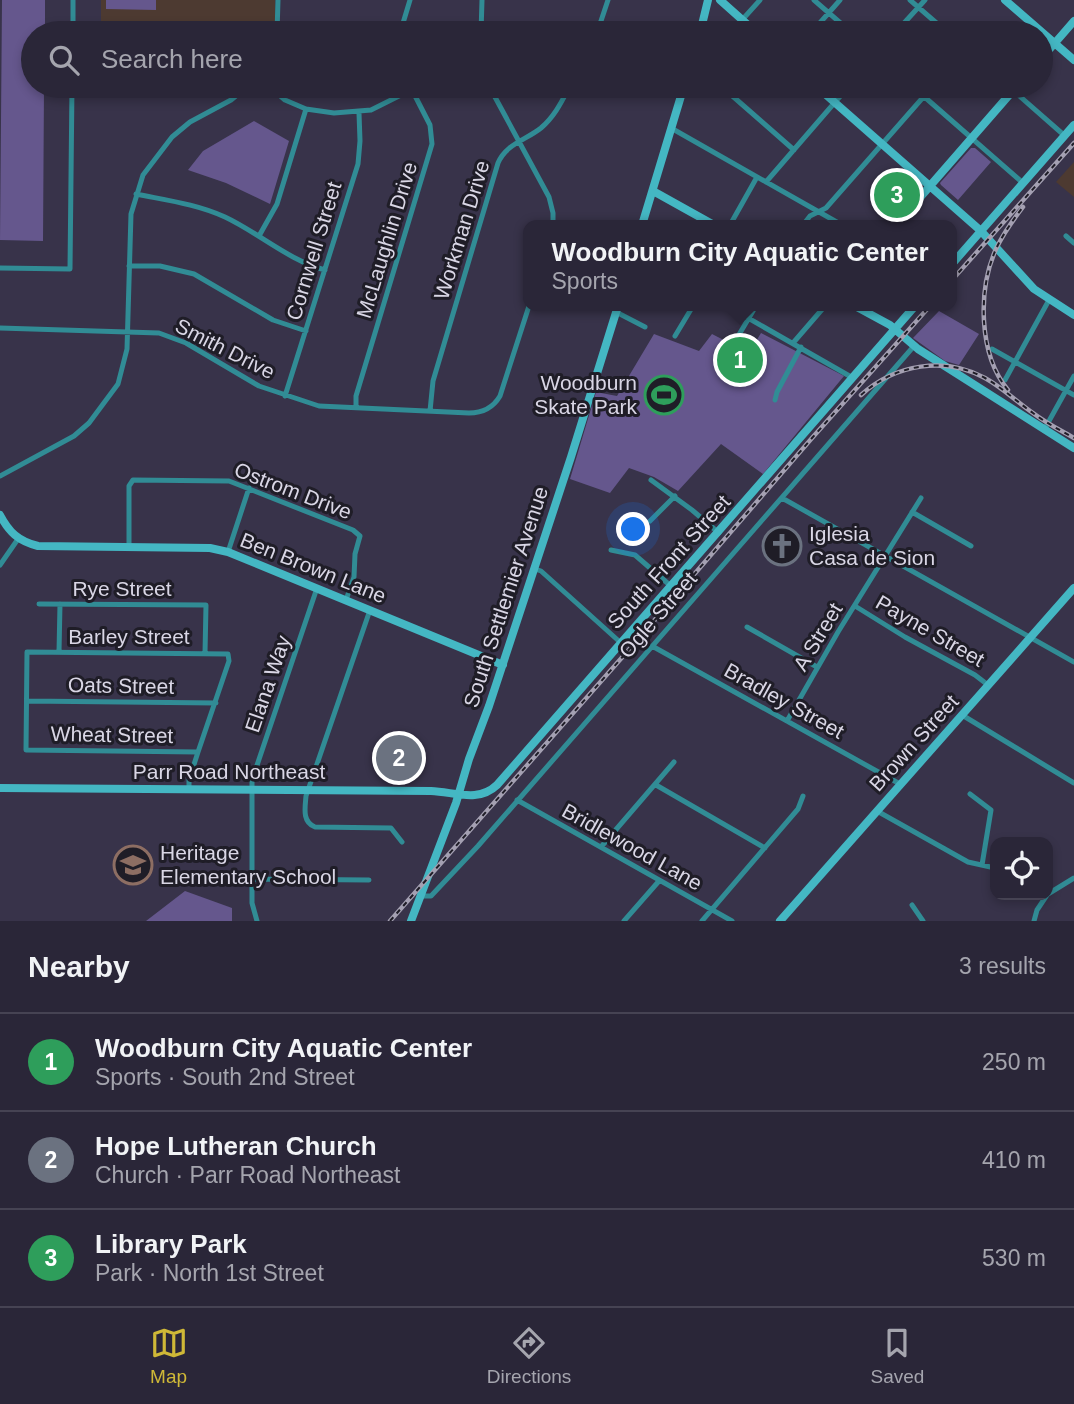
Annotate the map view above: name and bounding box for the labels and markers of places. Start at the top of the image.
pin: 3 [874,169,920,221]
pin: 1 [717,334,763,386]
place label: Woodburn Skate Park [534,371,637,418]
sports icon: Woodburn Skate Park [643,374,685,416]
place label: Iglesia Casa de Sion [809,522,935,569]
church icon: Iglesia Casa de Sion [761,525,803,567]
pin: 2 [376,732,422,784]
place label: Heritage Elementary School [160,841,336,888]
school or university icon: Heritage Elementary School [112,844,154,886]

